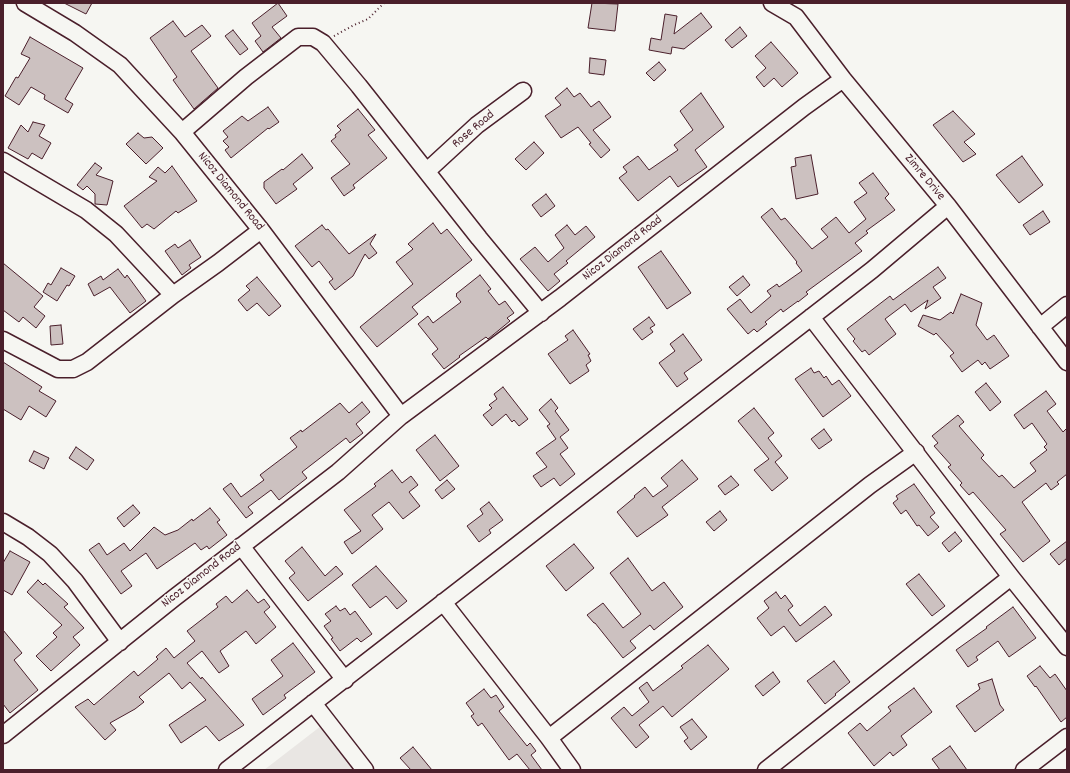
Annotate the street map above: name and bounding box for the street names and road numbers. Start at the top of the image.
street label: Rose Road [450,108,498,152]
street label: Nicoz Diamond Road [193,149,267,235]
street label: Zimre Drive [900,152,948,204]
street label: Nicoz Diamond Road [580,213,666,285]
street label: Nicoz Diamond Road [159,540,245,612]

